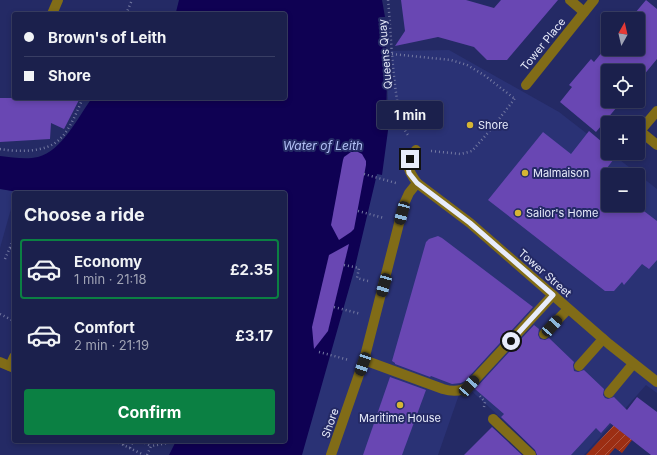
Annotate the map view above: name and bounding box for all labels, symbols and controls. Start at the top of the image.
north arrow [601,12,645,56]
map controls [601,12,645,212]
street label: Tower Place [518,15,568,73]
street label: Queens Quay [375,18,395,90]
text: Brown's of Leith [48,28,166,47]
button: locate [601,64,645,108]
text: Shore [48,66,91,85]
callout: 1 min [377,101,443,129]
text: 1 min [394,107,426,123]
button: + [601,116,645,160]
place label: Shore [478,118,509,132]
marker: Shore [465,120,475,130]
water label: Water of Leith [283,138,363,153]
route end [401,150,419,168]
place label: Malmaison [533,166,589,180]
marker: Malmaison [520,168,530,178]
button: − [601,168,645,212]
car [393,200,411,226]
text: Choose a ride [24,204,145,225]
place label: Sailor's Home [526,206,598,220]
marker: Sailor's Home [513,208,523,218]
street label: Tower Street [515,246,575,300]
icon: car [26,251,62,287]
text: Economy [74,252,142,271]
text: £2.35 [230,260,273,279]
text: 1 min · 21:18 [74,271,147,287]
car [375,272,393,298]
car [540,313,564,339]
icon: car [26,317,62,353]
text: Comfort [74,318,135,337]
text: £3.17 [235,326,273,345]
route start [502,332,520,350]
text: 2 min · 21:19 [74,337,149,353]
car [353,351,373,377]
car [457,373,481,399]
button: Confirm [24,389,275,435]
marker: Maritime House [395,400,405,410]
street label: Shore [318,406,342,440]
place label: Maritime House [359,411,441,425]

